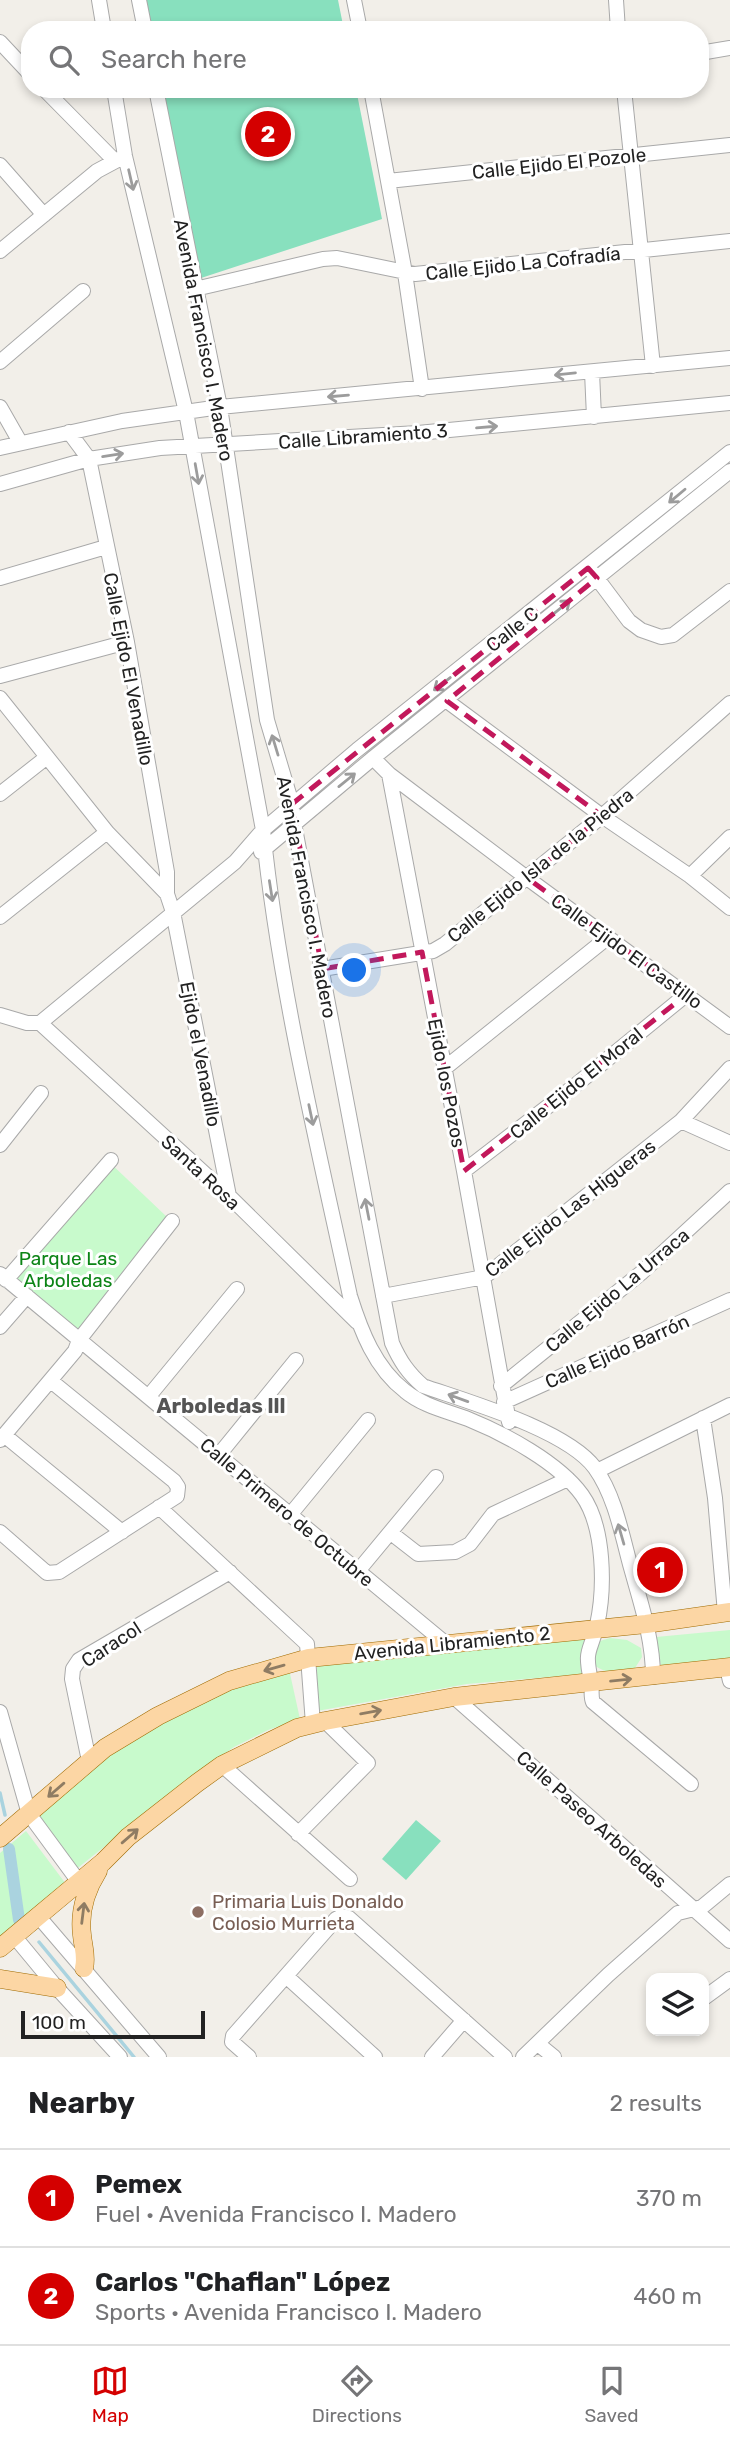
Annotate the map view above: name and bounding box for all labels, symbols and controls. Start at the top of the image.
search box [21,21,709,98]
icon: search [45,41,83,79]
text: Search here [101,44,247,75]
pin: 2 [245,108,291,160]
street label: Calle Ejido El Pozole [471,143,647,184]
one-way arrow [125,168,138,191]
street label: Avenida Francisco I. Madero [169,217,238,463]
street label: Calle Ejido La Cofradía [424,242,622,285]
one-way arrow [554,368,576,381]
one-way arrow [327,390,350,403]
street label: Calle Libramiento 3 [278,419,449,454]
one-way arrow [475,420,497,433]
one-way arrow [102,449,124,462]
one-way arrow [191,462,205,485]
one-way arrow [669,488,687,504]
street label: Calle Ejido El Venadillo [99,571,159,768]
one-way arrow [553,599,571,614]
street label: Calle C [481,602,543,657]
one-way arrow [434,676,452,691]
one-way arrow [267,735,280,757]
one-way arrow [337,772,355,788]
street label: Avenida Francisco I. Madero [272,774,341,1020]
street label: Calle Ejido Isla de la Piedra [443,783,638,948]
one-way arrow [264,879,277,902]
street label: Calle Ejido El Castillo [547,889,707,1014]
your location [337,953,371,987]
street label: Ejido el Venadillo [175,979,226,1129]
street label: Ejido los Pozos [423,1017,470,1150]
street label: Calle Ejido El Moral [505,1023,648,1144]
one-way arrow [304,1103,318,1126]
street label: Santa Rosa [156,1130,245,1215]
street label: Calle Ejido Las Higueras [480,1135,660,1282]
one-way arrow [359,1198,373,1220]
street label: Calle Ejido La Urraca [541,1224,694,1357]
park label: Parque Las Arboledas [19,1247,117,1292]
street label: Calle Ejido Barrón [541,1309,693,1394]
one-way arrow [447,1391,469,1403]
district label: Arboledas lll [157,1393,285,1418]
street label: Calle Primero de Octubre [195,1433,378,1592]
one-way arrow [614,1524,627,1546]
pin: 1 [637,1544,683,1596]
street label: Caracol [77,1617,146,1672]
street label: Avenida Libramiento 2 [353,1622,551,1665]
one-way arrow [263,1663,285,1676]
one-way arrow [609,1673,632,1686]
one-way arrow [359,1705,382,1718]
street label: Calle Paseo Arboledas [512,1746,672,1893]
one-way arrow [48,1782,66,1798]
one-way arrow [120,1829,138,1845]
place label: Primaria Luis Donaldo Colosio Murrieta [212,1890,404,1935]
one-way arrow [77,1902,90,1925]
marker: Primaria Luis Donaldo Colosio Murrieta [190,1904,206,1920]
map controls [646,1973,709,2036]
button: layers [646,1973,709,2036]
scale bar [21,2008,205,2040]
text: 100 m [32,2011,86,2034]
text: Nearby [28,2085,135,2121]
text: 2 results [610,2089,702,2117]
text: Pemex [95,2169,182,2200]
text: 1 [45,2184,57,2212]
text: 370 m [636,2184,702,2212]
text: Fuel · Avenida Francisco I. Madero [95,2200,457,2228]
text: Carlos "Chaflan" López [95,2267,390,2298]
text: 2 [44,2282,58,2310]
text: 460 m [633,2282,702,2310]
text: Sports · Avenida Francisco I. Madero [95,2298,482,2326]
tab: Map [91,2362,129,2427]
tab: Directions [312,2362,402,2427]
tab: Saved [584,2362,639,2427]

